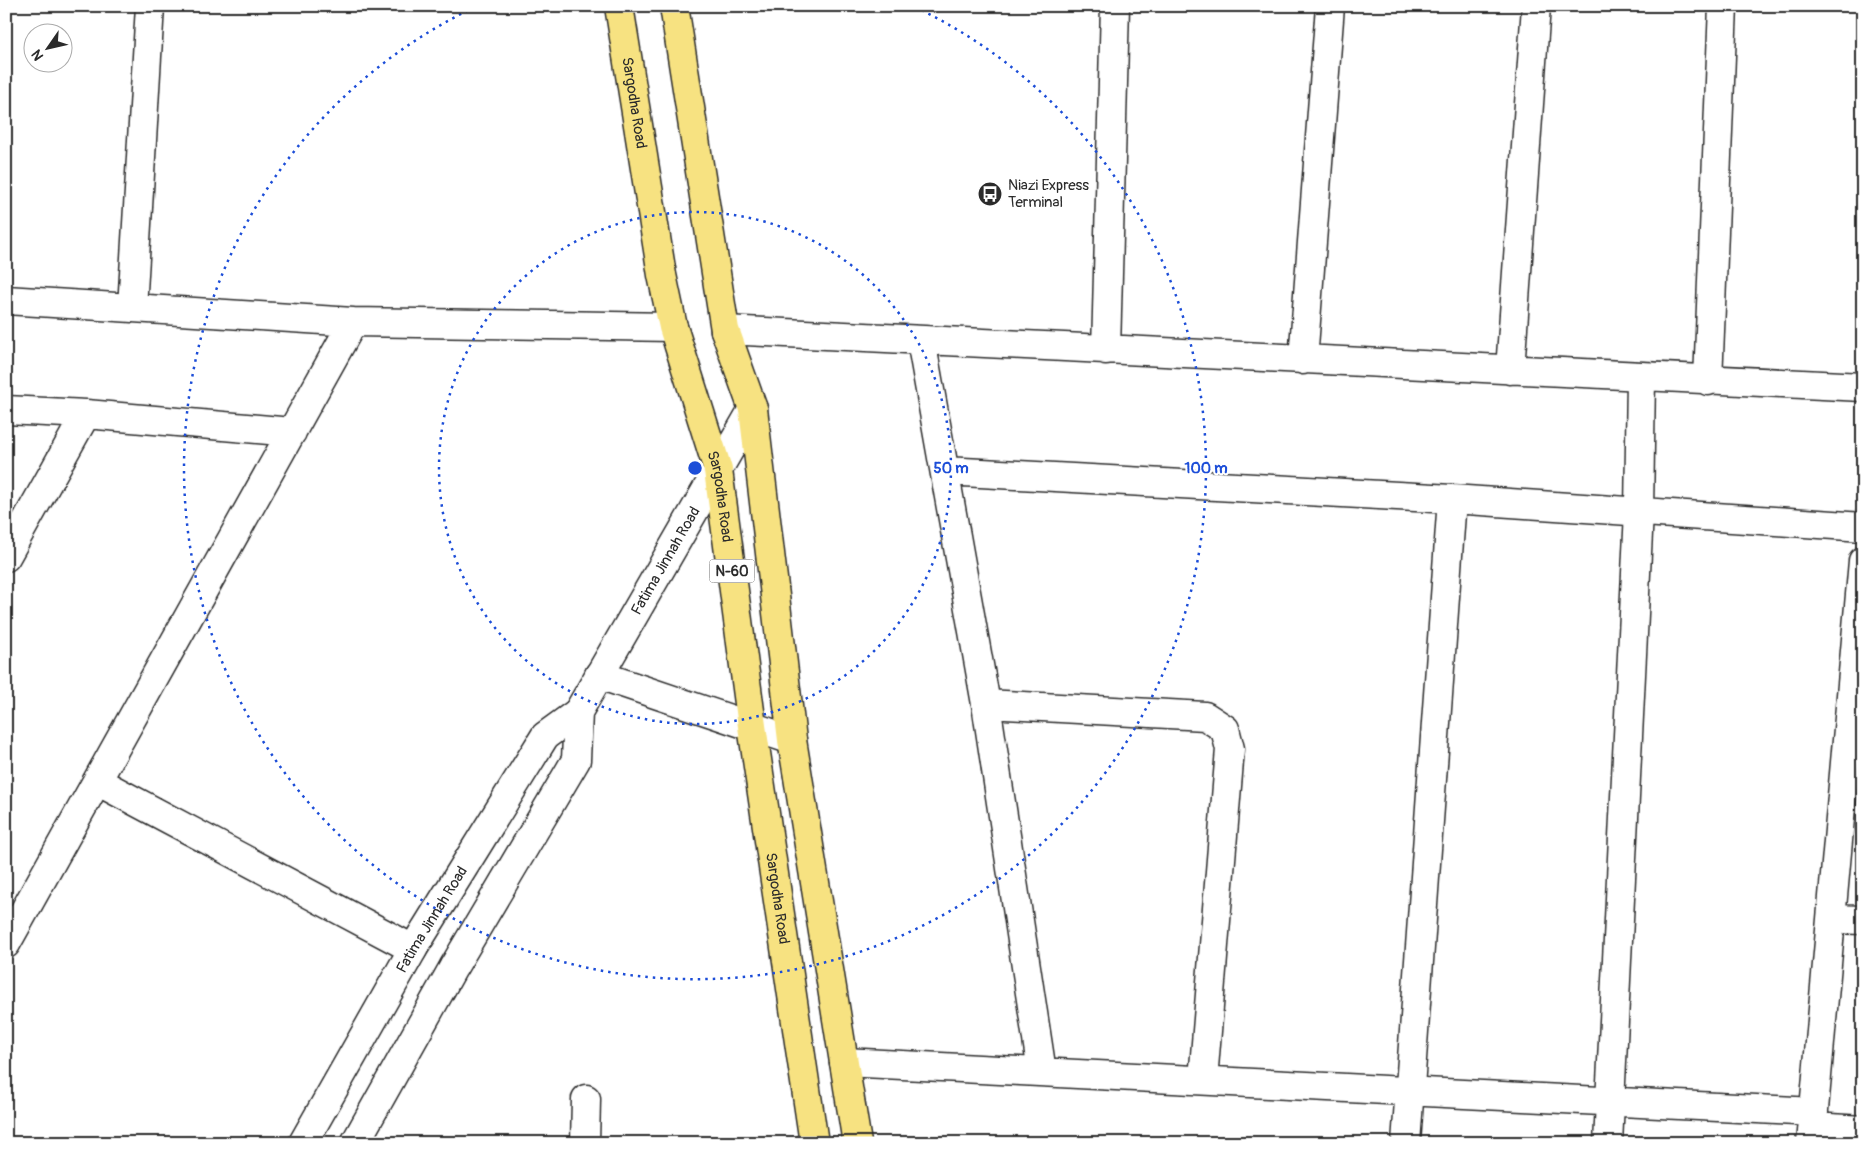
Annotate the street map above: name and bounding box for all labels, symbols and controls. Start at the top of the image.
north arrow [22,22,72,72]
text: N [28,46,47,64]
street label: Sargodha Road [618,56,651,150]
place label: Niazi Express Terminal [1008,176,1089,212]
bus stop icon: Niazi Express Terminal [977,181,1003,207]
street label: Sargodha Road [703,448,737,543]
centre of rings [686,459,704,477]
text: 50 m [934,459,968,478]
text: 100 m [1185,459,1227,478]
street label: Fatima Jinnah Road [627,503,704,618]
road number: N-60 [710,560,754,582]
street label: Sargodha Road [761,851,794,946]
street label: Fatima Jinnah Road [392,863,472,976]

